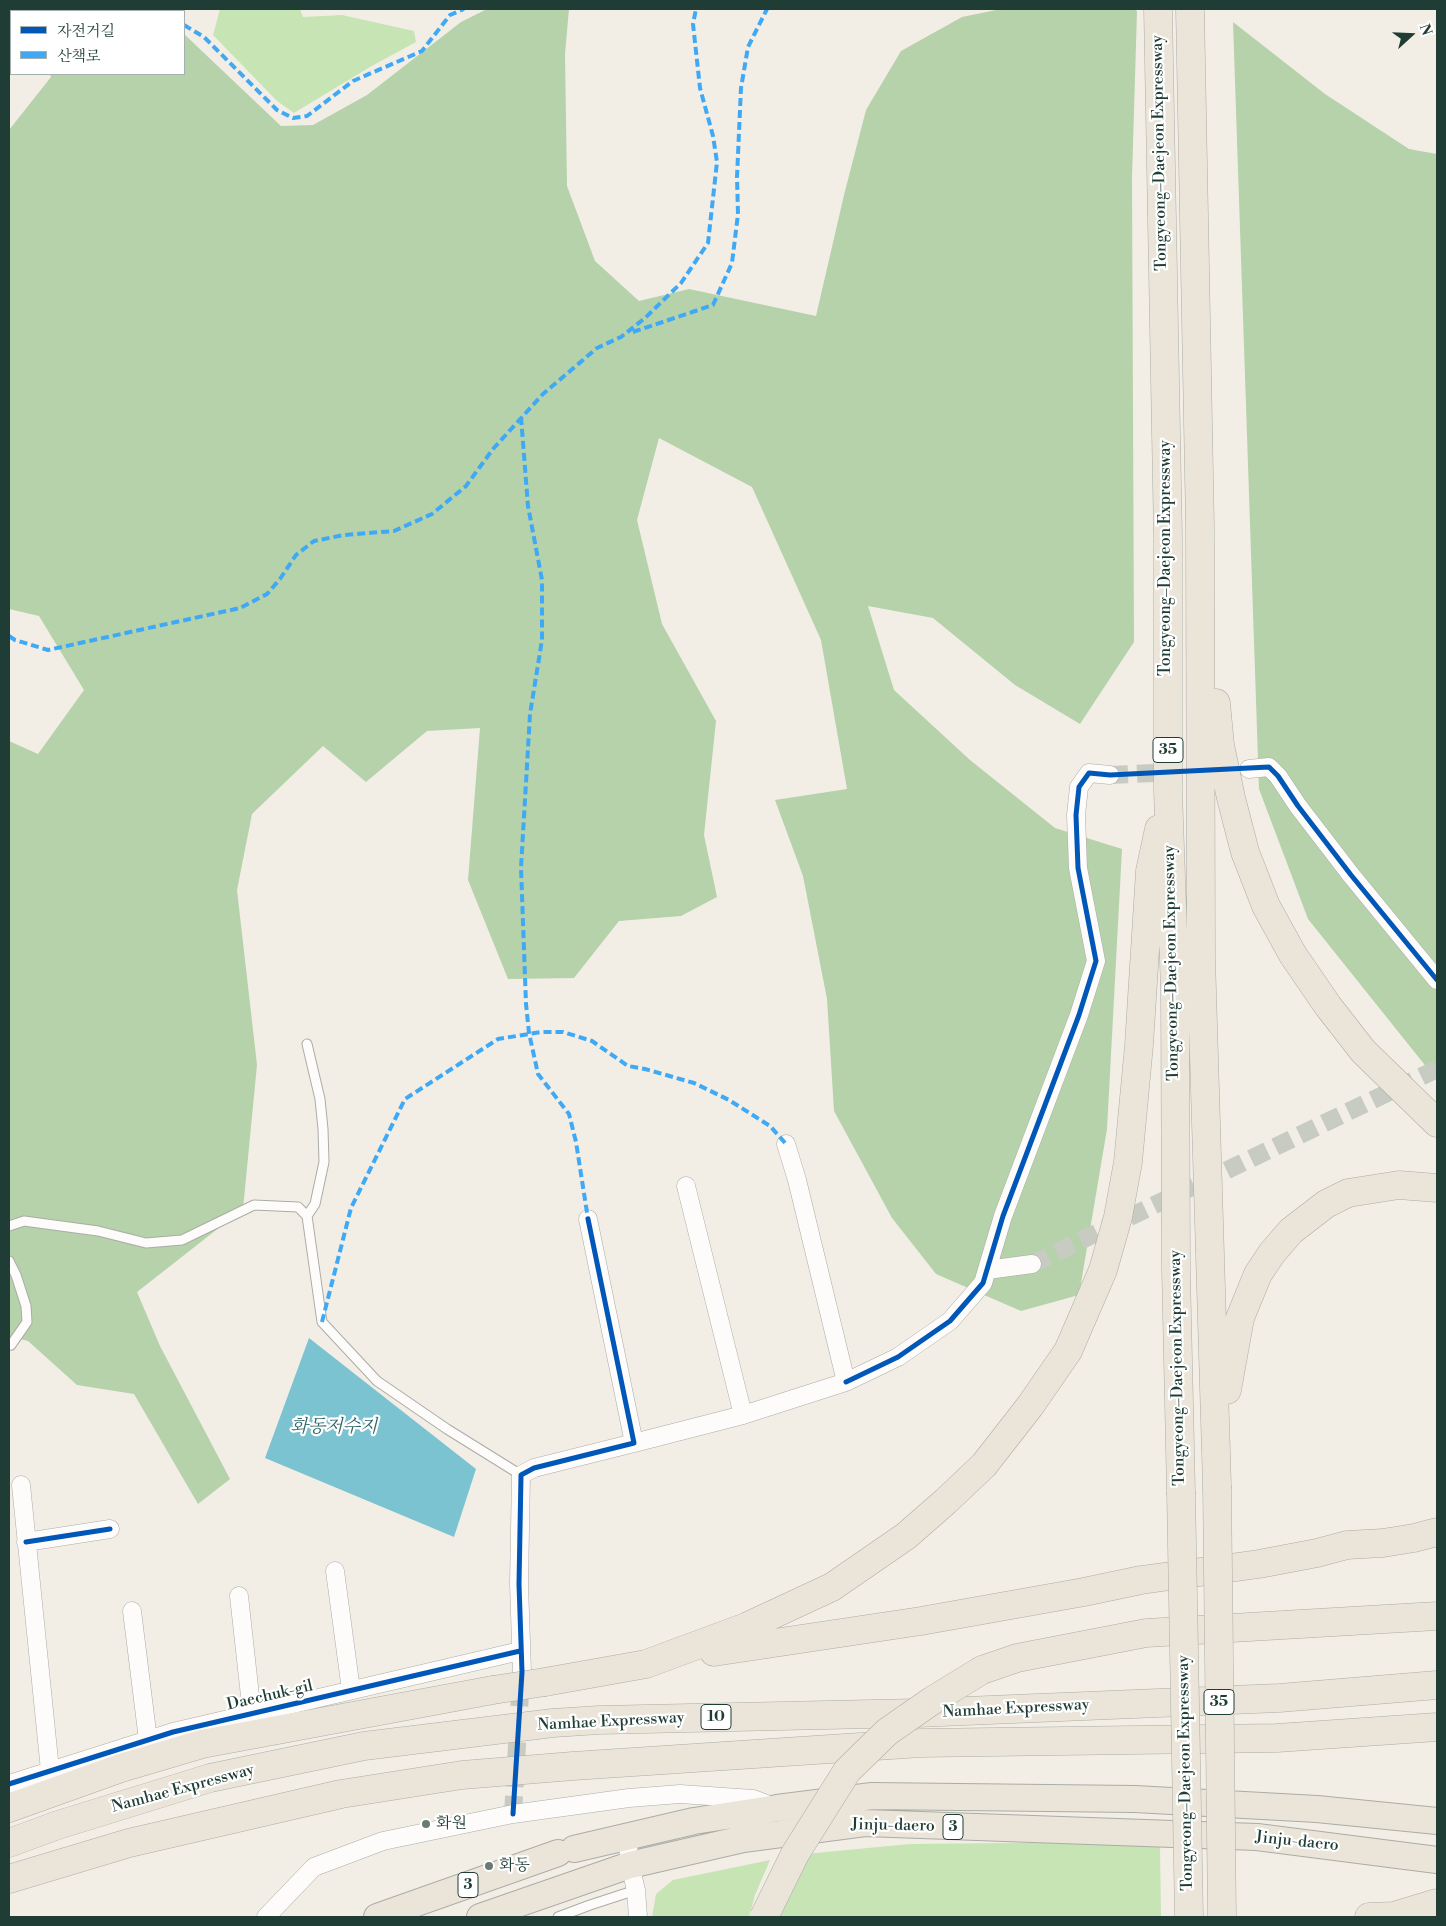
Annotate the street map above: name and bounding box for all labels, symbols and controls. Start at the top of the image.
legend [10,10,185,75]
north arrow [1386,10,1436,60]
text: 자전거길 [57,22,115,41]
text: N [1415,22,1435,38]
street label: Tongyeong–Daejeon Expressway [1148,35,1172,271]
text: 산책로 [57,47,100,66]
street label: Tongyeong–Daejeon Expressway [1156,440,1176,676]
road number: 35 [1153,738,1183,762]
street label: Tongyeong–Daejeon Expressway [1160,845,1184,1081]
street label: Tongyeong–Daejeon Expressway [1166,1250,1190,1486]
water label: 화동저수지 [291,1417,377,1439]
street label: Tongyeong–Daejeon Expressway [1174,1655,1198,1891]
street label: Daechuk-gil [225,1677,315,1715]
road number: 35 [1204,1690,1234,1714]
street label: Namhae Expressway [942,1696,1090,1722]
road number: 10 [701,1704,731,1730]
street label: Namhae Expressway [537,1709,685,1735]
street label: Namhae Expressway [109,1761,257,1817]
place label: 화원 [436,1814,467,1834]
road number: 3 [943,1814,963,1840]
street label: Jinju-daero [851,1816,935,1836]
marker: 화원 [420,1818,432,1830]
street label: Jinju-daero [1254,1828,1340,1856]
place label: 화동 [499,1856,530,1876]
marker: 화동 [483,1860,495,1872]
road number: 3 [458,1872,478,1898]

